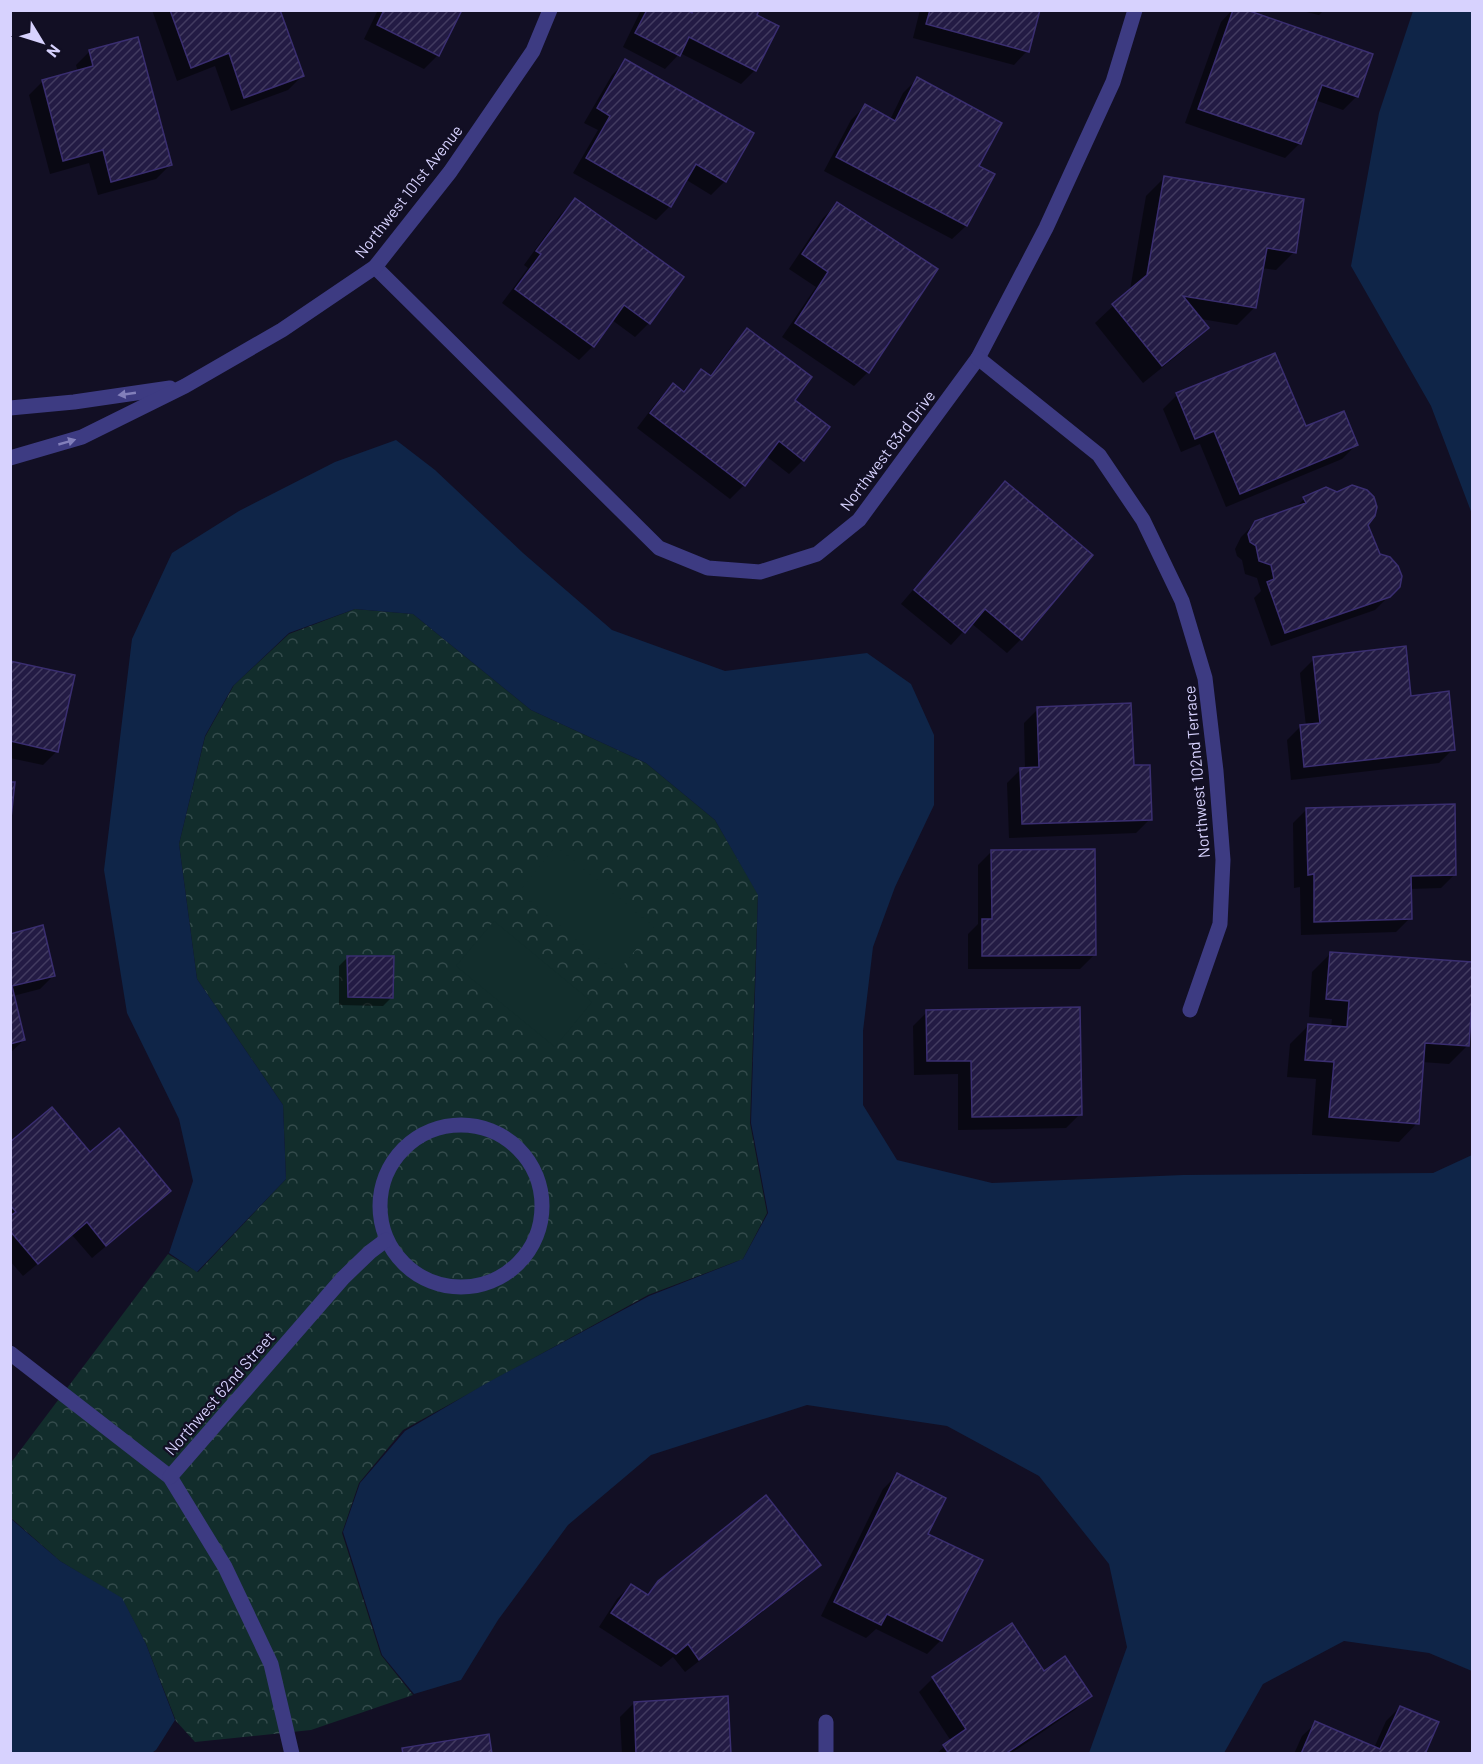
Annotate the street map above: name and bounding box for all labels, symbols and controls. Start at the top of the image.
north arrow [12,12,72,72]
text: N [43,42,65,62]
street label: Northwest 101st Avenue [350,121,466,261]
street label: Northwest 63rd Drive [835,386,939,514]
one-way arrow [117,390,136,399]
one-way arrow [58,437,76,446]
street label: Northwest 102nd Terrace [1179,685,1213,859]
street label: Northwest 62nd Street [160,1327,278,1459]

